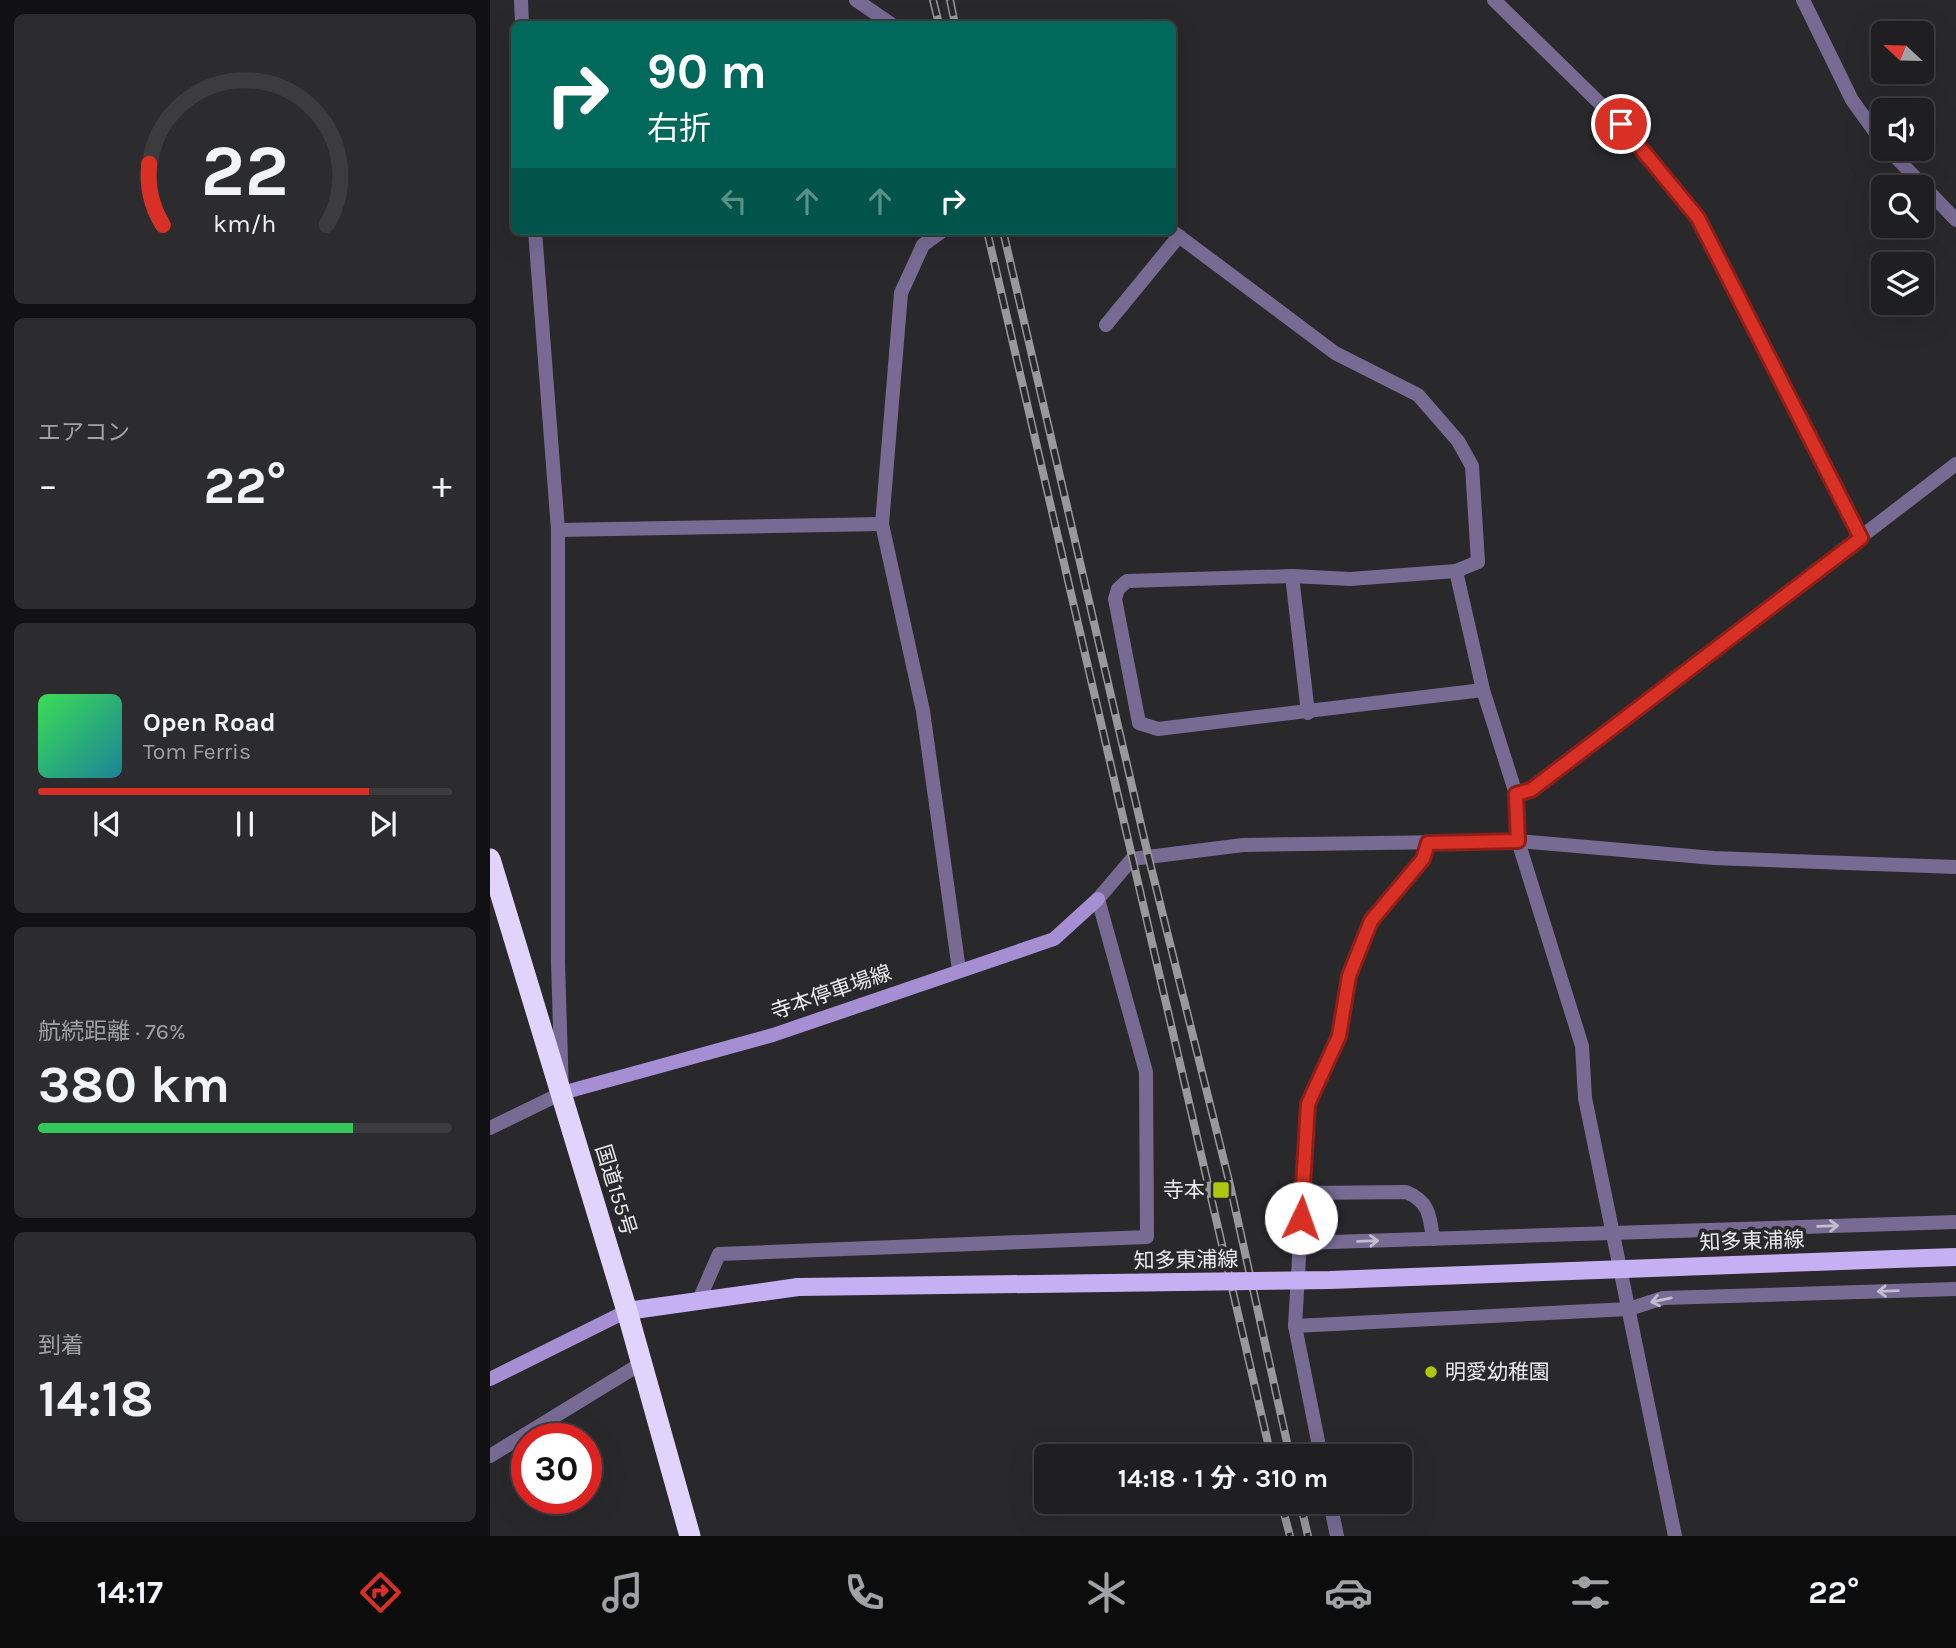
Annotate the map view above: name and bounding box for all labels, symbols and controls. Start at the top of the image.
north arrow [1871,21,1934,84]
map controls [1871,21,1934,315]
text: 90 m [647,43,767,100]
icon: right [532,49,623,140]
pin [1591,94,1651,154]
button: sound [1871,98,1934,161]
icon: arrive [1602,105,1640,143]
text: 右折 [647,110,711,147]
text: 22 [201,129,289,214]
button: search [1871,175,1934,238]
icon: left [715,182,753,220]
icon: ahead [788,182,826,220]
icon: ahead [861,182,899,220]
icon: right [934,182,972,220]
text: km/h [213,209,277,238]
button: layers [1871,252,1934,315]
text: エアコン [38,419,130,446]
text: 22° [203,455,287,516]
text: − [38,463,58,508]
text: + [432,463,452,508]
text: Open Road [143,707,276,738]
text: Tom Ferris [143,738,251,765]
icon: previous [88,805,126,843]
icon: pause [226,805,264,843]
icon: next [364,805,402,843]
street label: 寺本停車場線 [768,960,894,1024]
text: 航続距離 · 76% [38,1018,186,1045]
text: 380 km [38,1054,230,1115]
street label: 国道155号 [591,1142,641,1238]
place label: 寺本 [1163,1178,1205,1202]
marker: 寺本 [1211,1180,1231,1200]
position arrow [1264,1181,1338,1255]
one-way arrow [1816,1219,1839,1233]
street label: 知多東浦線 [1699,1227,1805,1255]
one-way arrow [1356,1234,1379,1247]
street label: 知多東浦線 [1133,1247,1239,1273]
one-way arrow [1877,1284,1900,1298]
one-way arrow [1650,1293,1673,1307]
text: 到着 [38,1332,84,1359]
place label: 明愛幼稚園 [1445,1360,1550,1384]
marker: 明愛幼稚園 [1423,1364,1439,1380]
text: 14:18 [38,1368,154,1429]
speed limit sign: 30 [511,1423,602,1514]
text: 14:18 · 1 分 · 310 m [1118,1463,1328,1494]
icon: directions [356,1568,405,1617]
icon: music [598,1568,647,1617]
icon: phone [840,1568,889,1617]
icon: climate [1082,1568,1131,1617]
icon: car [1324,1568,1373,1617]
icon: filters [1566,1568,1615,1617]
text: 14:17 [97,1574,163,1611]
text: 22° [1808,1574,1859,1611]

